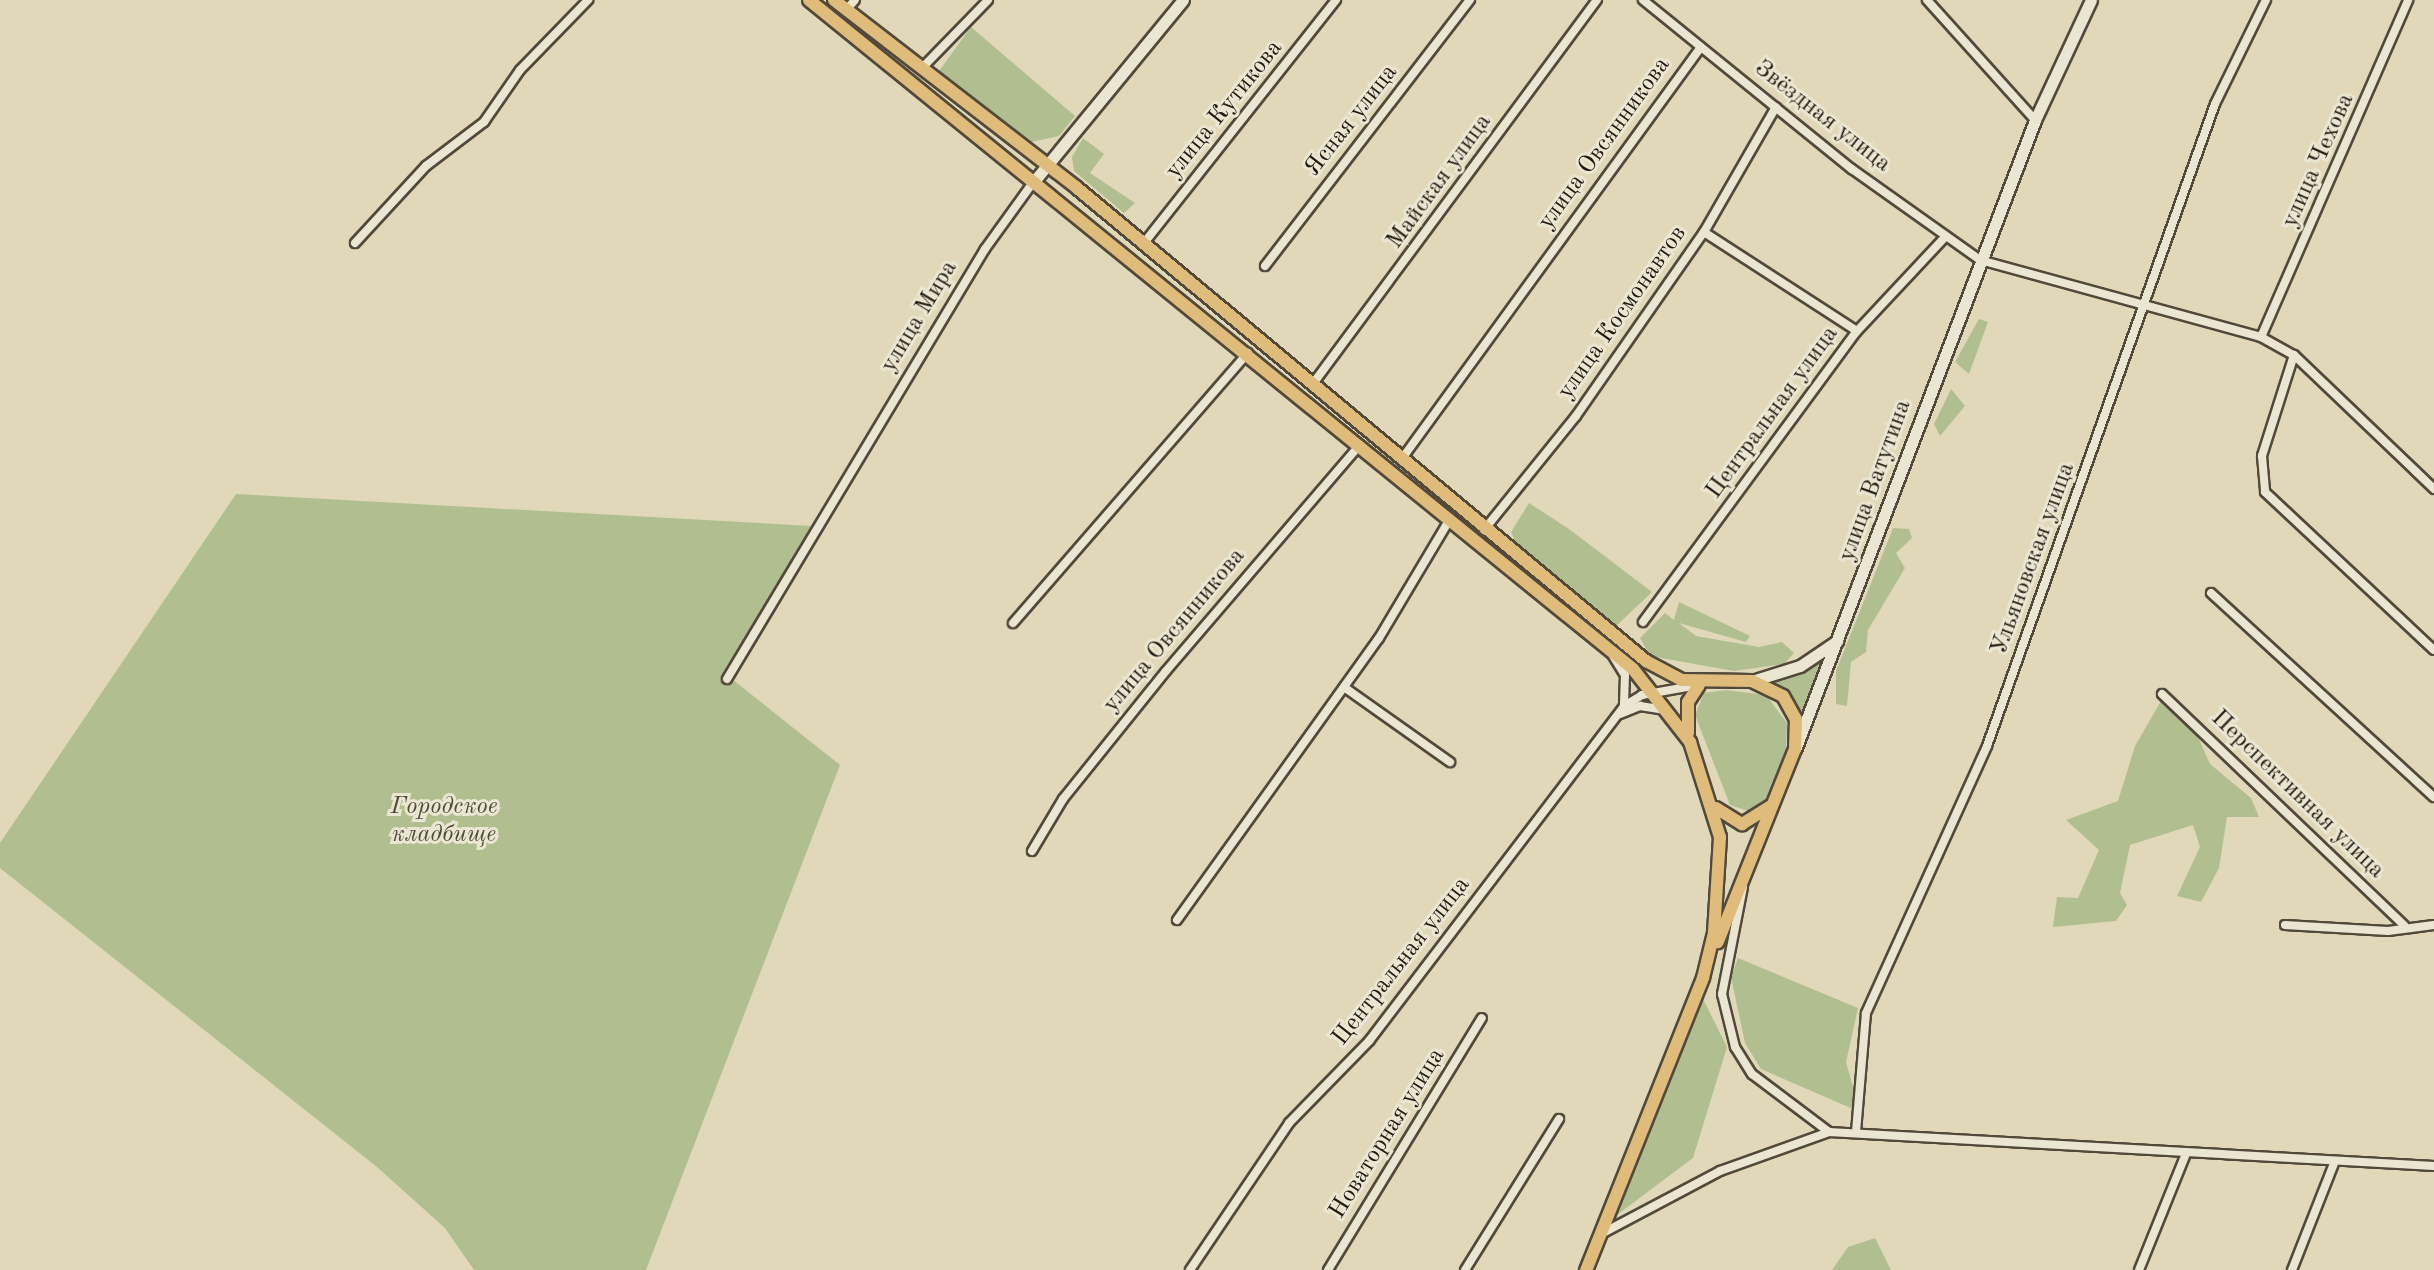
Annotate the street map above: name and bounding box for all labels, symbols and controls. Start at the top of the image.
street label: улица Кутикова [1160,35,1290,185]
street label: улица Овсянникова [1533,52,1677,236]
street label: Звёздная улица [1748,55,1896,179]
street label: Ясная улица [1299,59,1405,183]
street label: улица Чехова [2277,89,2361,233]
street label: Майская улица [1381,109,1499,255]
street label: улица Космонавтов [1552,221,1694,405]
street label: улица Мира [875,256,965,378]
street label: Центральная улица [1701,321,1845,505]
street label: улица Ватутина [1833,396,1919,566]
street label: Ульяновская улица [1986,459,2082,659]
street label: улица Овсянникова [1098,543,1252,719]
street label: Перспективная улица [2204,705,2390,885]
park label: Городское кладбище [391,794,497,850]
street label: Центральная улица [1327,872,1477,1052]
street label: Новаторная улица [1324,1043,1452,1225]

